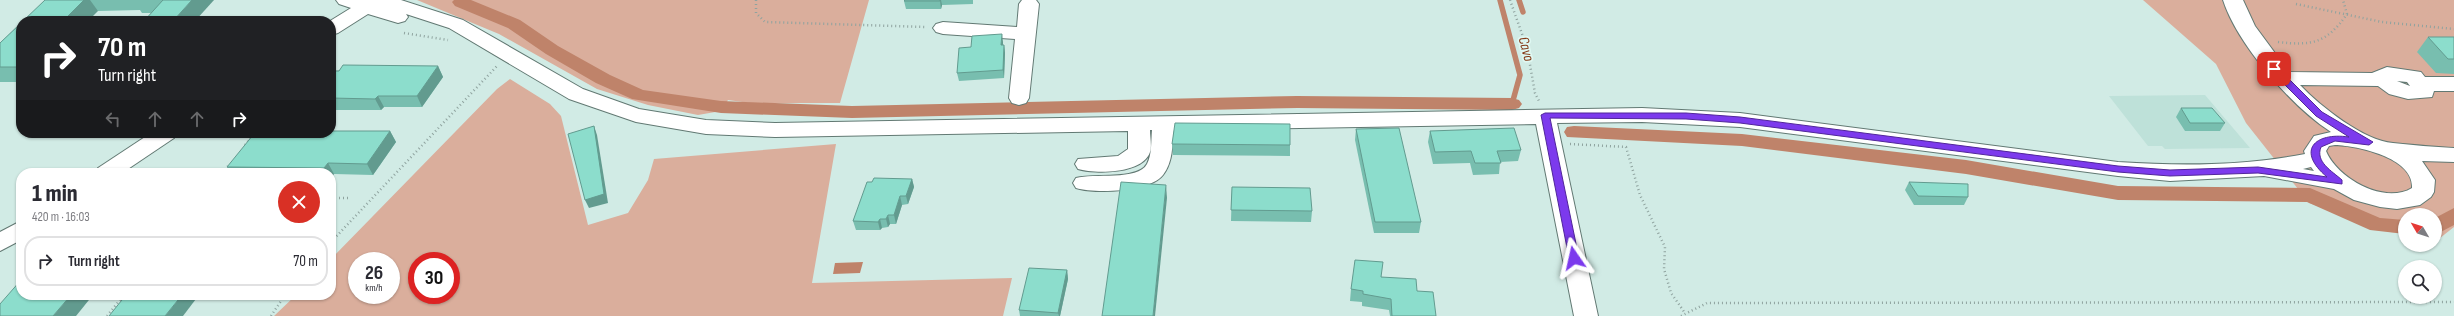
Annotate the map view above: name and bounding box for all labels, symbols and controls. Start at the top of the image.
text: 70 m [98,31,146,64]
icon: right [32,32,84,84]
water label: Cavo [1514,35,1538,63]
pin [2257,52,2291,86]
icon: arrive [2263,58,2285,80]
text: Turn right [98,65,156,86]
icon: left [102,108,124,130]
icon: ahead [144,108,166,130]
icon: ahead [186,108,208,130]
icon: right [228,108,250,130]
text: 1 min [32,179,78,208]
button: close [278,181,320,223]
north arrow [2398,208,2442,252]
map controls [2398,208,2442,304]
text: 420 m · 16:03 [32,209,90,225]
position arrow [1553,237,1595,279]
icon: right [34,250,56,272]
text: Turn right [68,252,120,271]
text: 70 m [293,252,318,271]
speed limit sign: 30 [408,252,460,304]
button: search [2398,260,2442,304]
text: 26 [365,261,383,285]
text: km/h [365,282,383,294]

